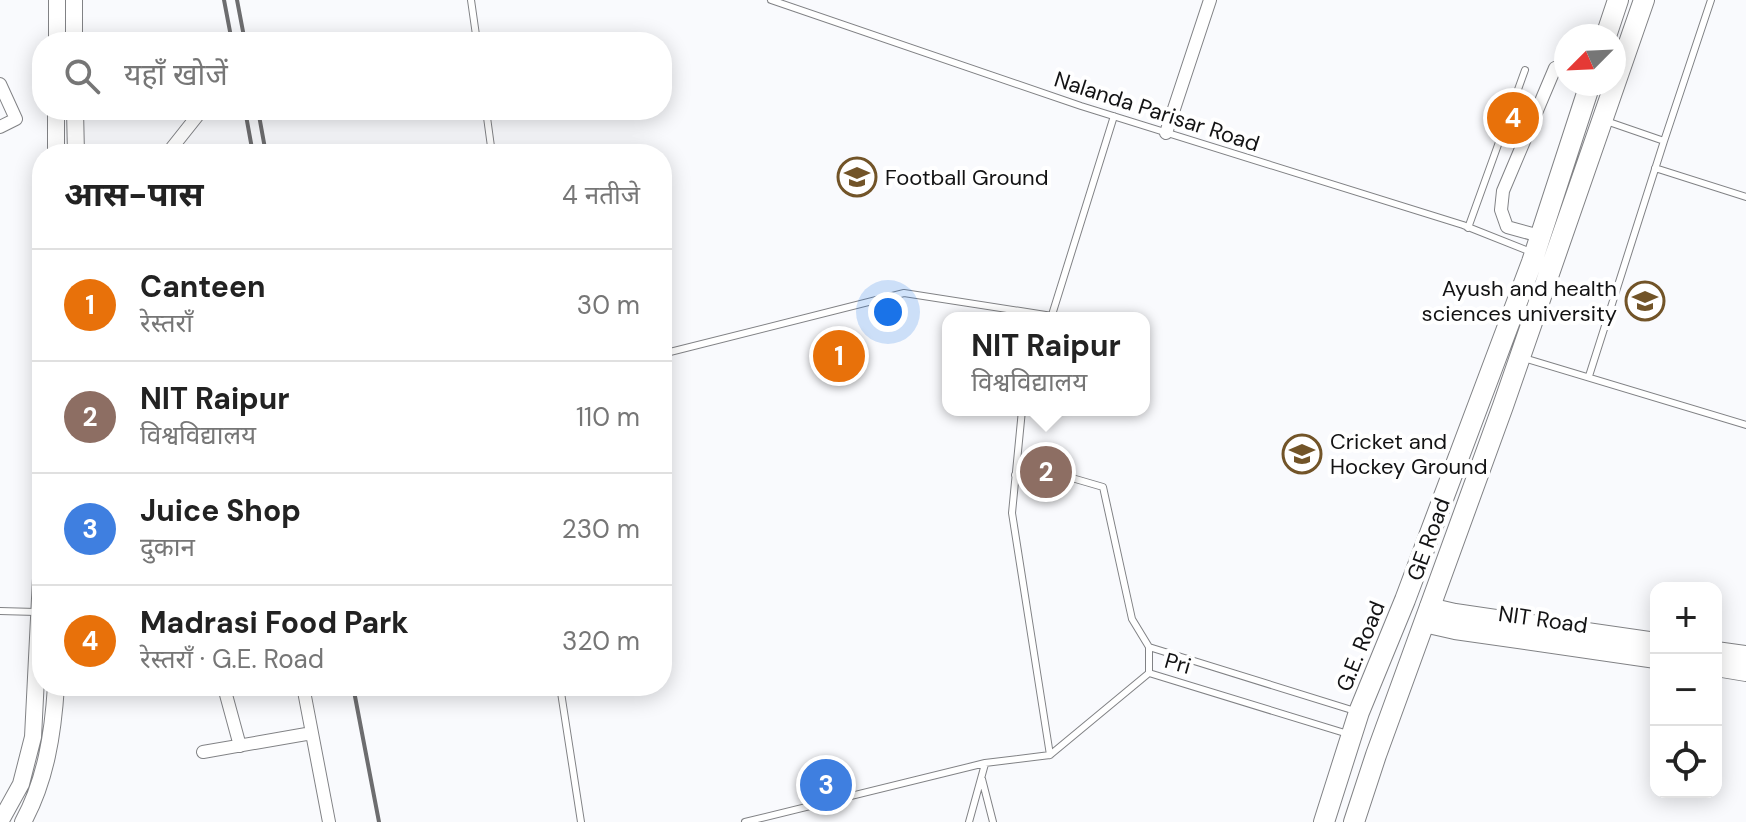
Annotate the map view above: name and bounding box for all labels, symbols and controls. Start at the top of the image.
north arrow [1554,24,1626,96]
search box [32,32,672,120]
icon: search [60,54,104,98]
text: यहाँ खोजें [124,55,228,94]
street label: Nalanda Parisar Road [1051,65,1263,158]
pin: 4 [1487,88,1539,148]
school or university icon: Football Ground [836,156,878,198]
place label: Football Ground [885,163,1048,192]
text: आस-पास [64,172,204,217]
text: 4 नतीजे [562,178,640,212]
text: Canteen [140,267,265,306]
place label: Ayush and health sciences university [1422,274,1617,328]
school or university icon: Ayush and health sciences university [1624,280,1666,322]
text: 1 [85,288,95,322]
text: 30 m [577,288,640,322]
your location [868,292,908,332]
text: रेस्तराँ [140,306,193,340]
popup [942,312,1150,416]
pin: 1 [813,326,865,386]
text: NIT Raipur [971,326,1121,365]
text: विश्वविद्यालय [971,365,1087,399]
text: NIT Raipur [140,379,290,418]
text: 2 [82,400,98,434]
text: 110 m [576,400,640,434]
text: विश्वविद्यालय [140,418,256,452]
place label: Cricket and Hockey Ground [1330,427,1488,481]
school or university icon: Cricket and Hockey Ground [1281,433,1323,475]
pin: 2 [1020,442,1072,502]
text: Juice Shop [140,491,301,530]
street label: GE Road [1400,494,1457,585]
text: 3 [82,512,98,546]
text: 230 m [562,512,640,546]
text: दुकान [140,530,195,564]
map controls [1650,582,1722,798]
button: + [1650,582,1722,654]
street label: G.E. Road [1329,597,1392,696]
street label: NIT Road [1496,599,1589,640]
text: Madrasi Food Park [140,603,409,642]
text: 4 [82,624,98,658]
text: 320 m [562,624,640,658]
text: रेस्तराँ · G.E. Road [140,642,324,676]
street label: Pri [1161,646,1194,681]
button: − [1650,654,1722,726]
button: locate [1650,726,1722,798]
pin: 3 [800,755,852,815]

